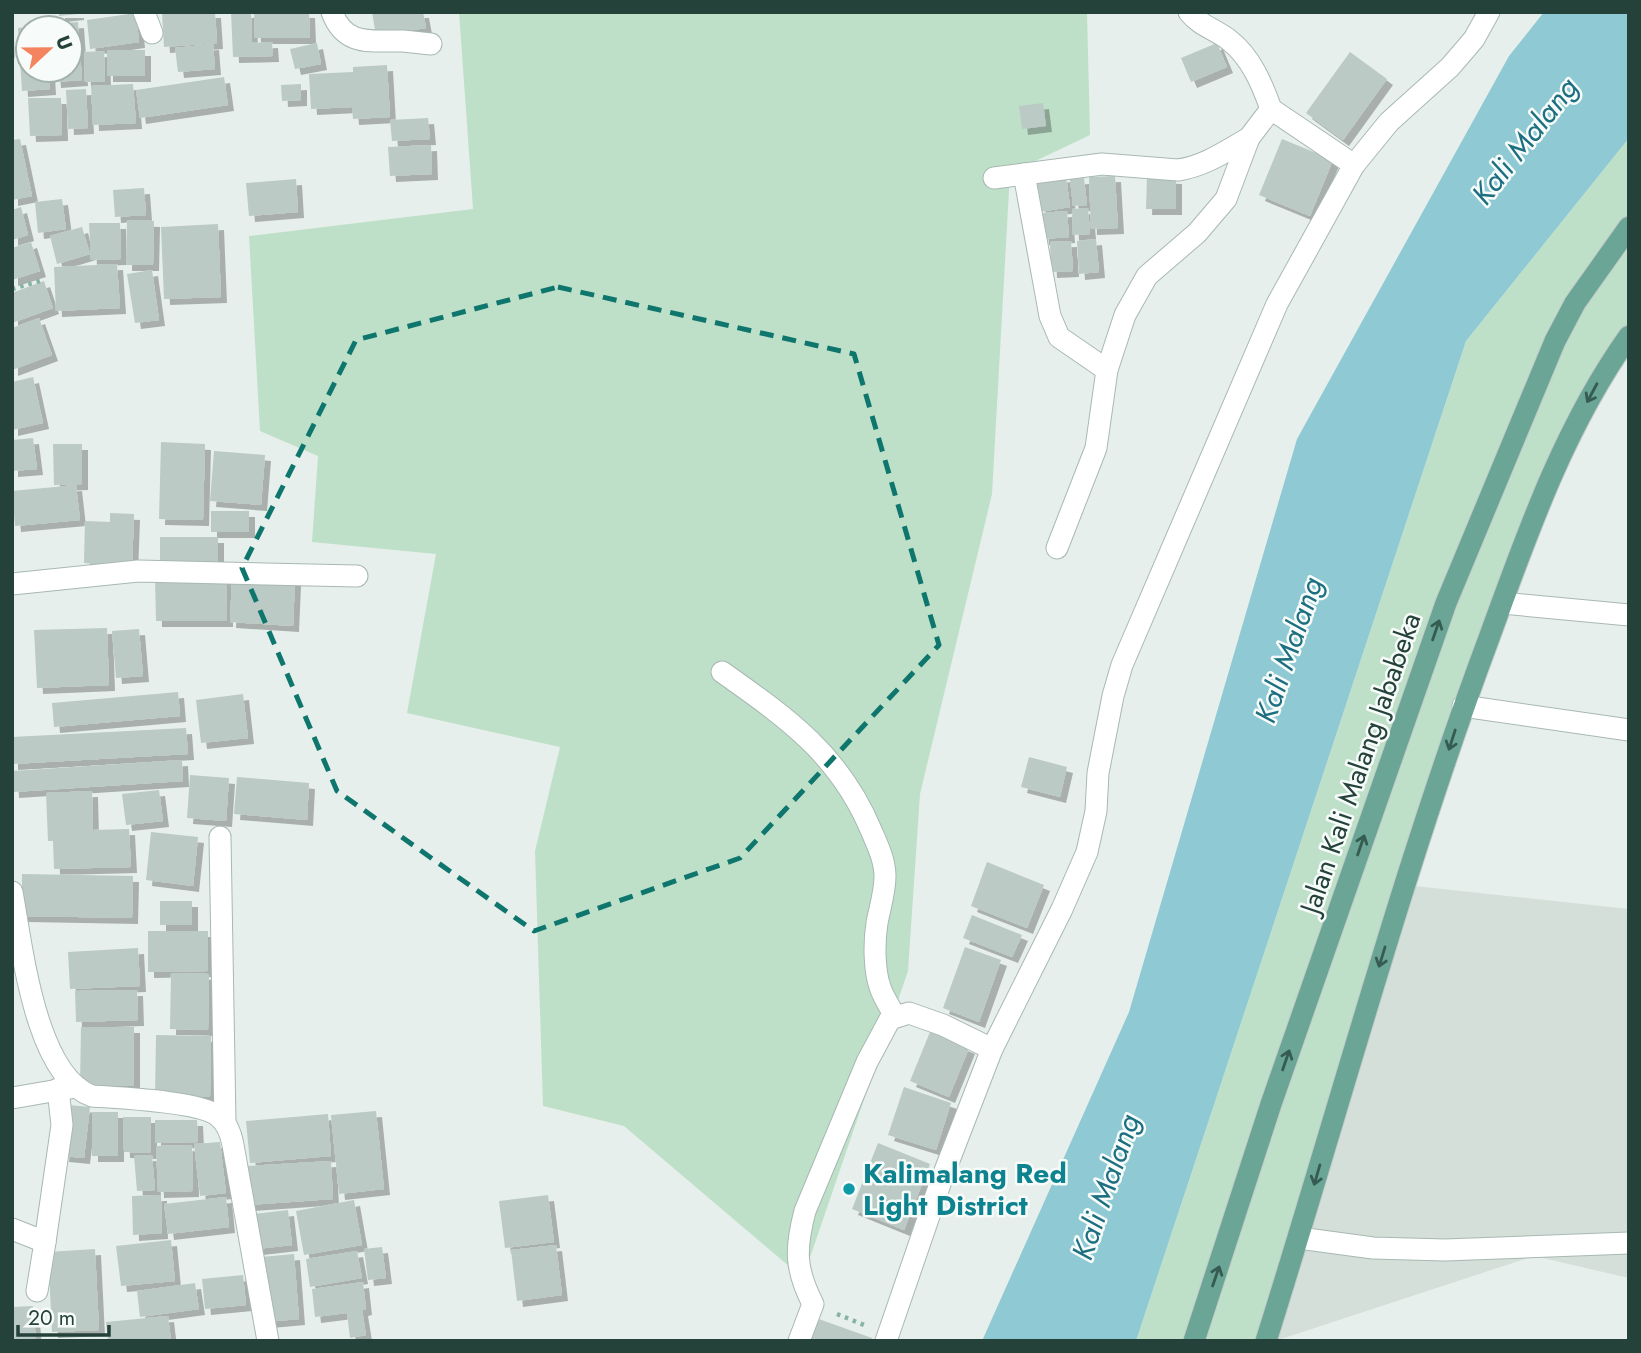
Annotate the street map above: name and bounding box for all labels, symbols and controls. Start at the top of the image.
north arrow [14,14,84,84]
text: U [49,32,79,54]
water label: Kali Malang [1461,67,1588,214]
one-way arrow [1585,383,1599,403]
water label: Kali Malang [1244,571,1334,729]
street label: Jalan Kali Malang Jababeka [1288,607,1431,923]
one-way arrow [1431,620,1443,642]
one-way arrow [1445,729,1457,751]
one-way arrow [1356,834,1368,856]
one-way arrow [1375,946,1388,968]
one-way arrow [1281,1049,1293,1071]
water label: Kali Malang [1061,1108,1151,1266]
place label: Kalimalang Red Light District [863,1153,1067,1226]
one-way arrow [1309,1163,1322,1185]
marker: Kalimalang Red Light District [841,1181,857,1197]
one-way arrow [1210,1265,1223,1287]
scale bar [18,1294,108,1338]
text: 20 m [28,1303,75,1333]

